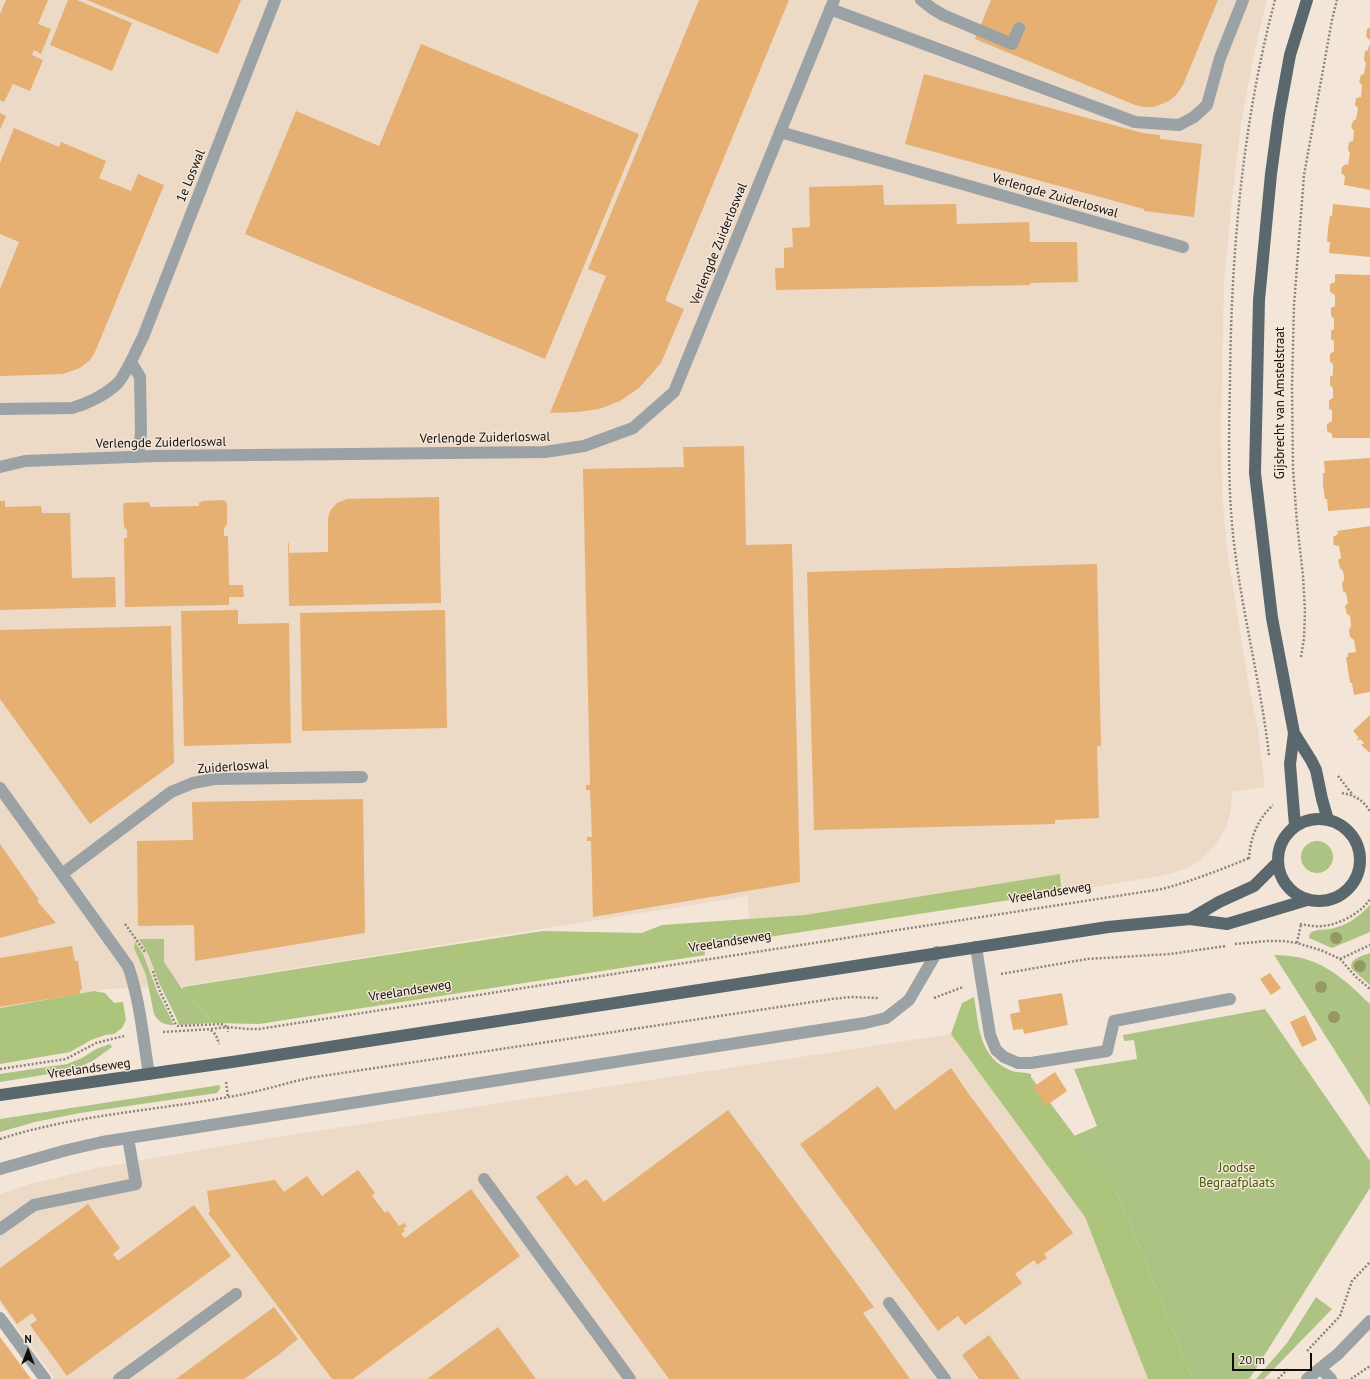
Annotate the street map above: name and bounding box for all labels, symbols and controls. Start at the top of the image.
street label: 1e Loswal [173,147,209,205]
street label: Verlengde Zuiderloswal [990,171,1120,221]
street label: Verlengde Zuiderloswal [687,181,751,307]
street label: Gijsbrecht van Amstelstraat [1272,327,1288,479]
street label: Verlengde Zuiderloswal [420,429,550,447]
street label: Verlengde Zuiderloswal [96,434,226,452]
street label: Zuiderloswal [197,757,269,777]
street label: Vreelandseweg [1008,879,1092,907]
street label: Vreelandseweg [688,928,772,956]
street label: Vreelandseweg [368,977,452,1005]
street label: Vreelandseweg [47,1055,131,1083]
park label: Joodse Begraafplaats [1199,1160,1275,1191]
north arrow [8,1331,48,1371]
text: N [24,1332,32,1346]
scale bar [1234,1345,1314,1371]
text: 20 m [1239,1352,1265,1367]

